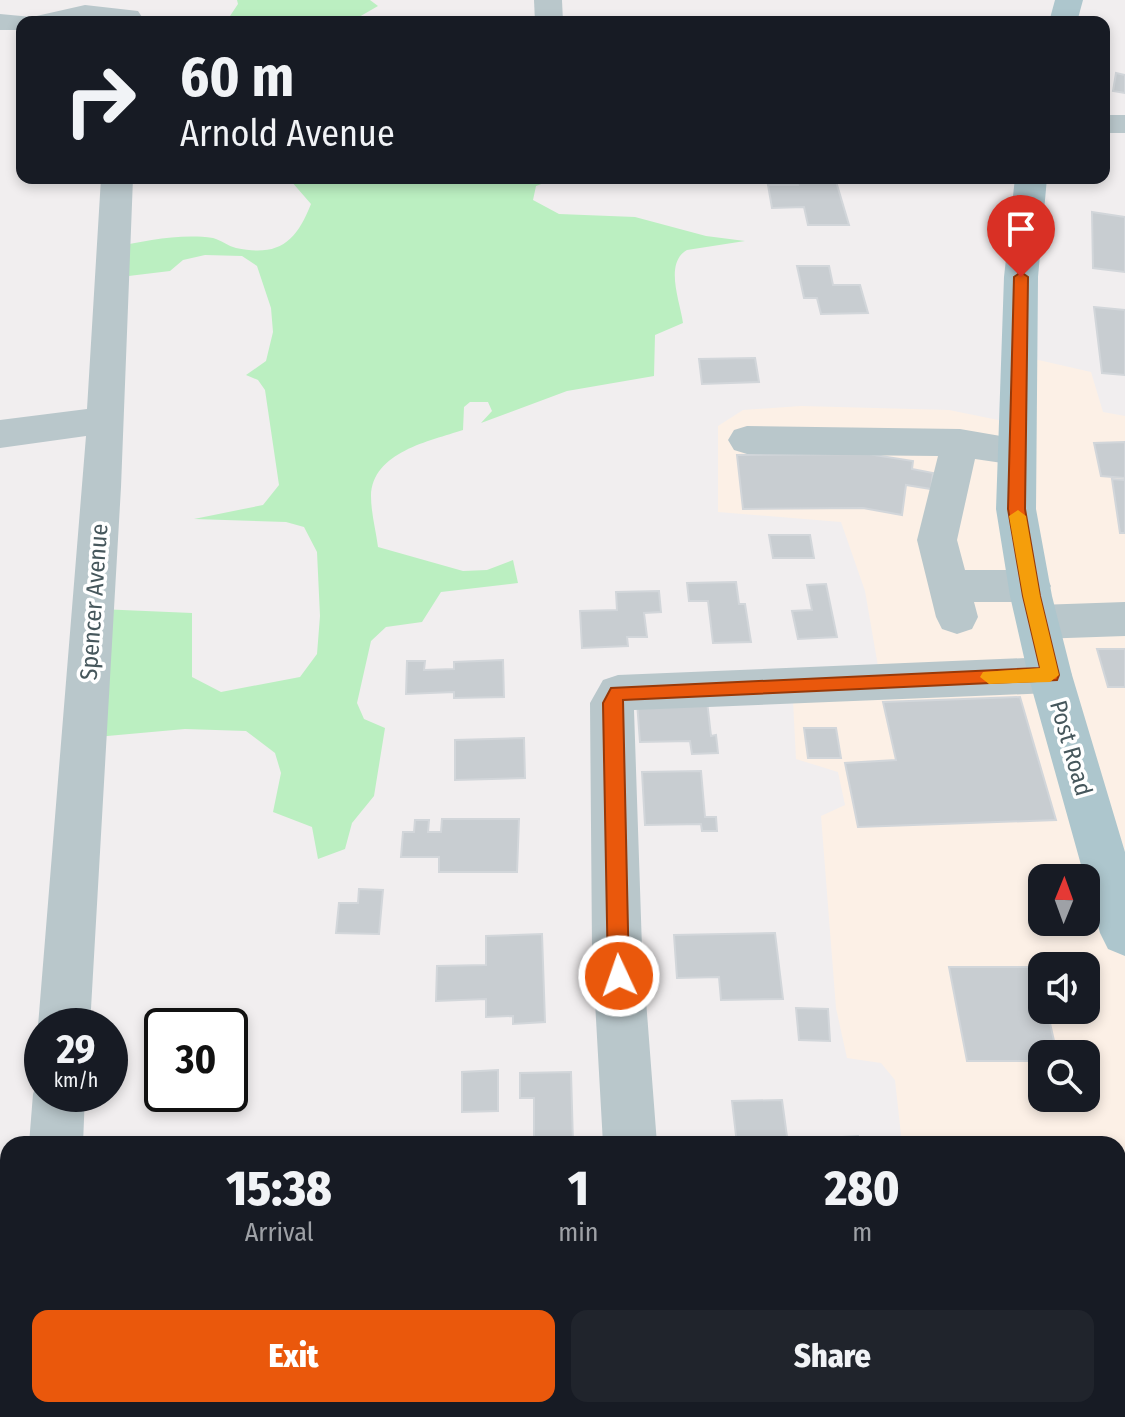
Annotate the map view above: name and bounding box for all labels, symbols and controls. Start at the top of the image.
text: 60 m [180,44,294,111]
icon: right [48,48,152,152]
text: Arnold Avenue [180,112,395,156]
pin [987,195,1055,277]
icon: arrive [999,207,1043,251]
street label: Spencer Avenue [75,523,113,681]
street label: Post Road [1044,697,1098,799]
north arrow [1028,864,1100,936]
map controls [1028,864,1100,1112]
position arrow [577,934,661,1018]
button: sound [1028,952,1100,1024]
speed limit sign: 30 [144,1008,248,1112]
text: 29 [56,1026,95,1074]
button: search [1028,1040,1100,1112]
text: km/h [54,1068,98,1092]
text: 15:38 [226,1160,332,1218]
text: 1 [568,1160,589,1218]
text: 280 [825,1160,900,1218]
text: Arrival [245,1217,314,1248]
text: min [558,1217,598,1248]
text: m [852,1217,872,1248]
button: Exit [32,1310,555,1402]
button: Share [571,1310,1094,1402]

